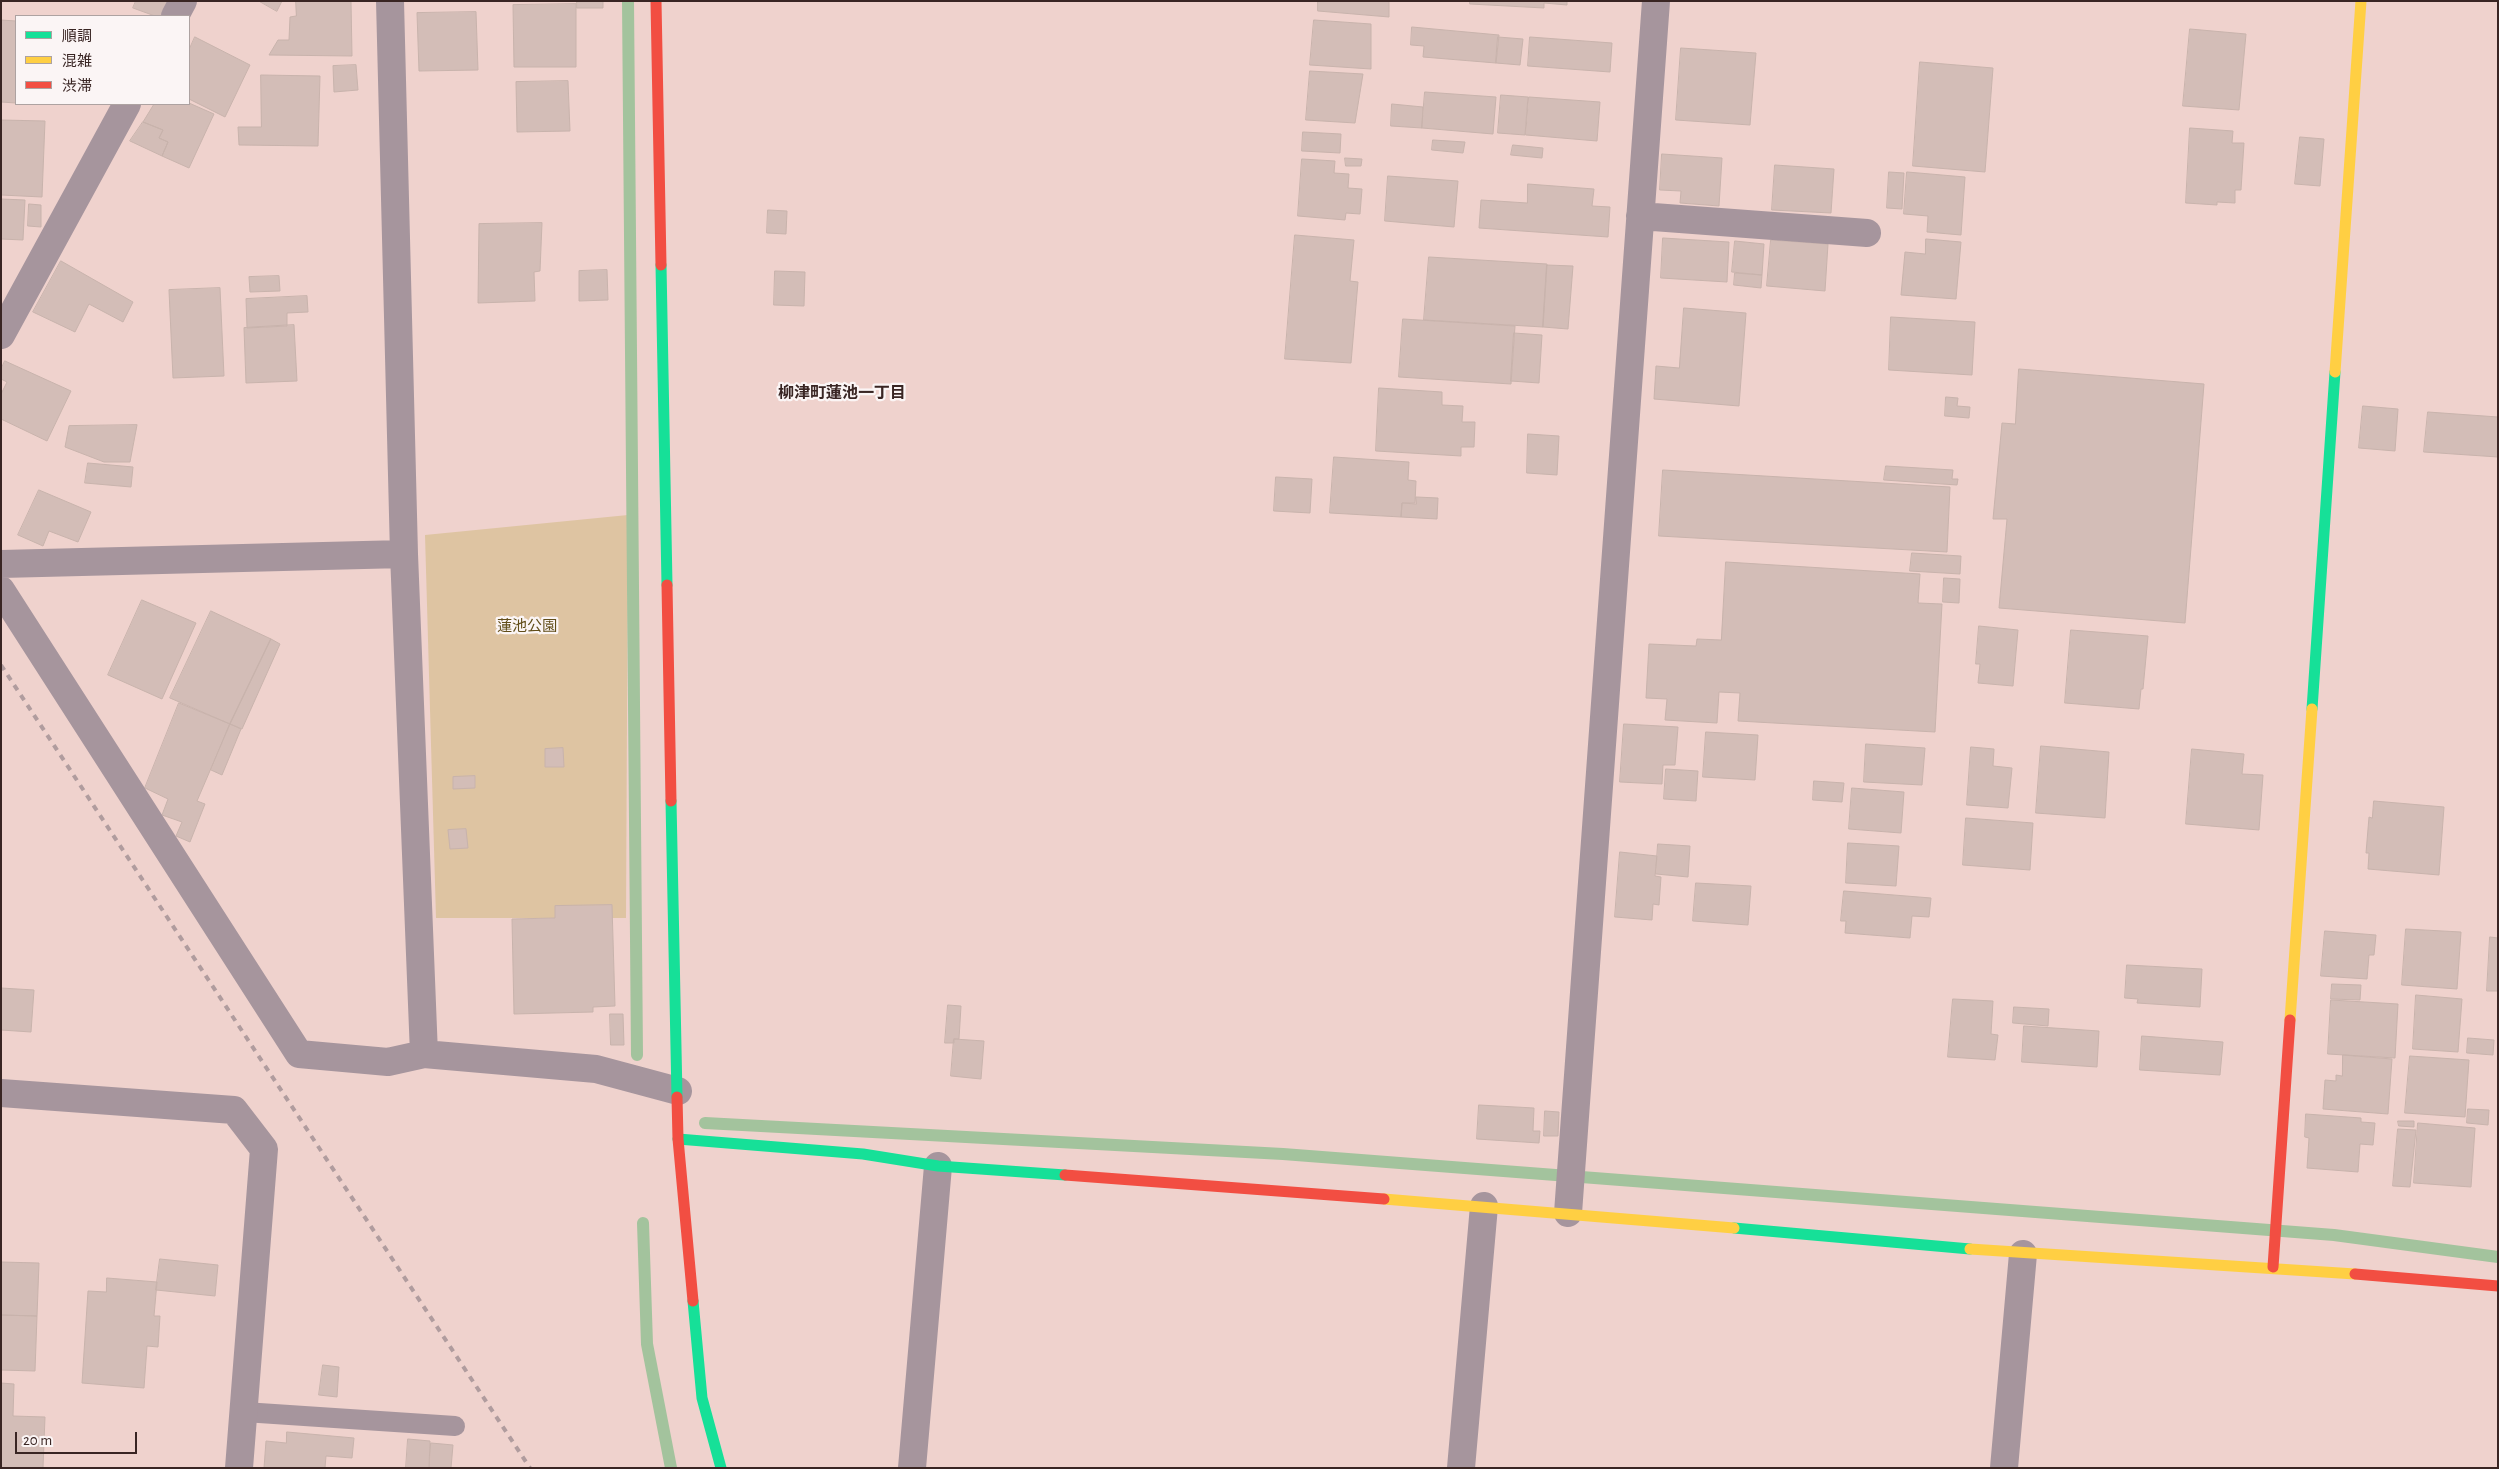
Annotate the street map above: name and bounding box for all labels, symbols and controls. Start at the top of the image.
legend [15,15,190,105]
text: 順調 [62,29,92,44]
text: 混雑 [62,54,92,69]
text: 渋滞 [62,79,92,94]
district label: 柳津町蓮池一丁目 [778,383,906,403]
park label: 蓮池公園 [497,617,557,635]
scale bar [18,1422,140,1454]
text: 20 m [23,1433,52,1448]

